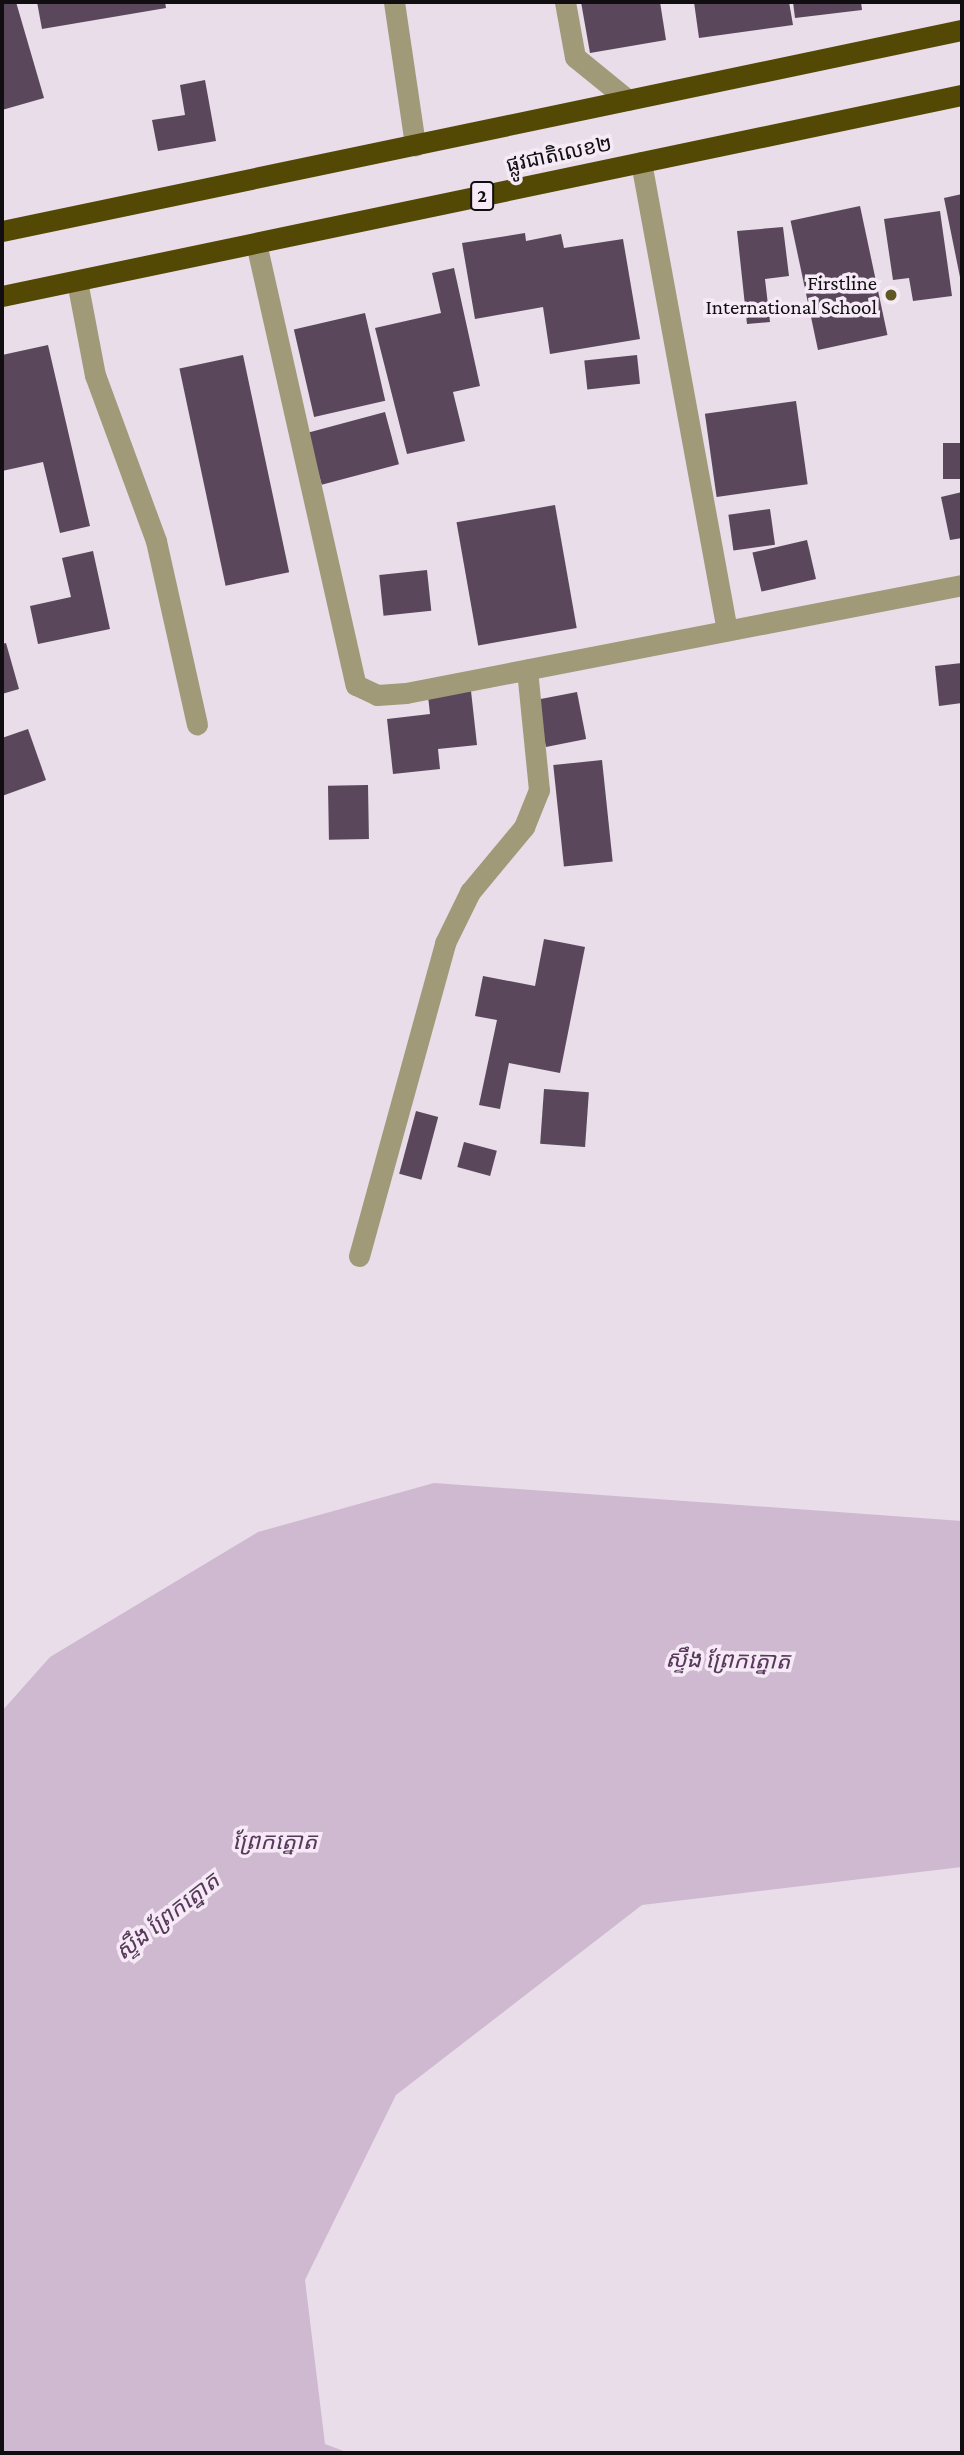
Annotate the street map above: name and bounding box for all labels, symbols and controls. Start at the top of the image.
street label: ផ្លូវជាតិលេខ២ [504,130,614,178]
road number: 2 [470,180,494,212]
place label: Firstline International School [705,270,877,320]
marker: Firstline International School [883,287,899,303]
water label: ស្ទឹង ព្រែកត្នោត [665,1645,791,1675]
water label: ព្រែកត្នោត [233,1827,317,1855]
water label: ស្ទឹង ព្រែកត្នោត [109,1867,225,1965]

